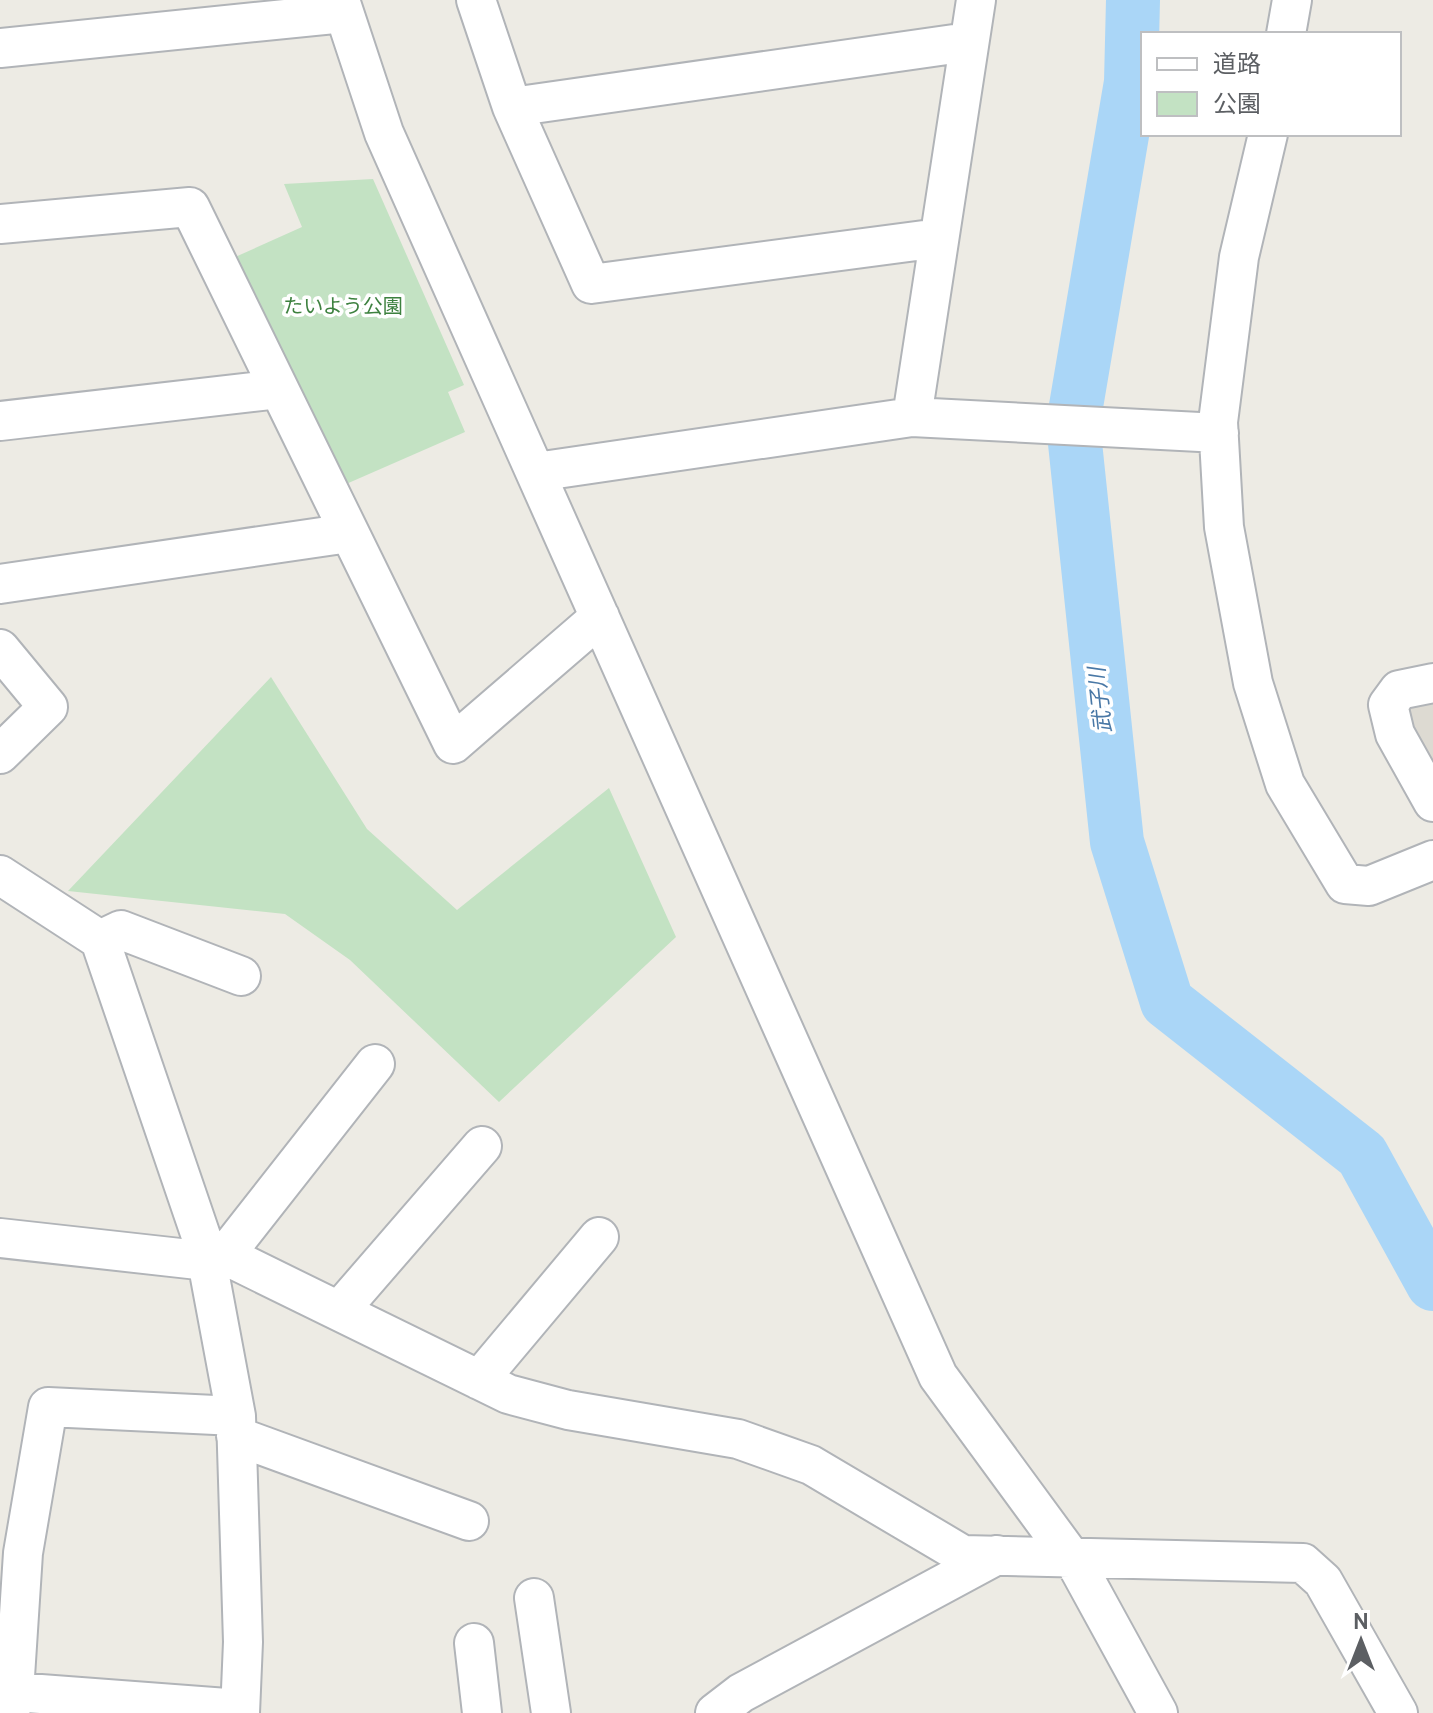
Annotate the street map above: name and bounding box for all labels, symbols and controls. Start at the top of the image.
legend [1141,32,1401,136]
text: 道路 [1213,51,1261,81]
text: 公園 [1213,91,1261,121]
park label: たいよう公園 [283,295,403,321]
water label: 武子川 [1085,664,1119,734]
north arrow [1321,1601,1401,1681]
text: N [1353,1610,1369,1637]

